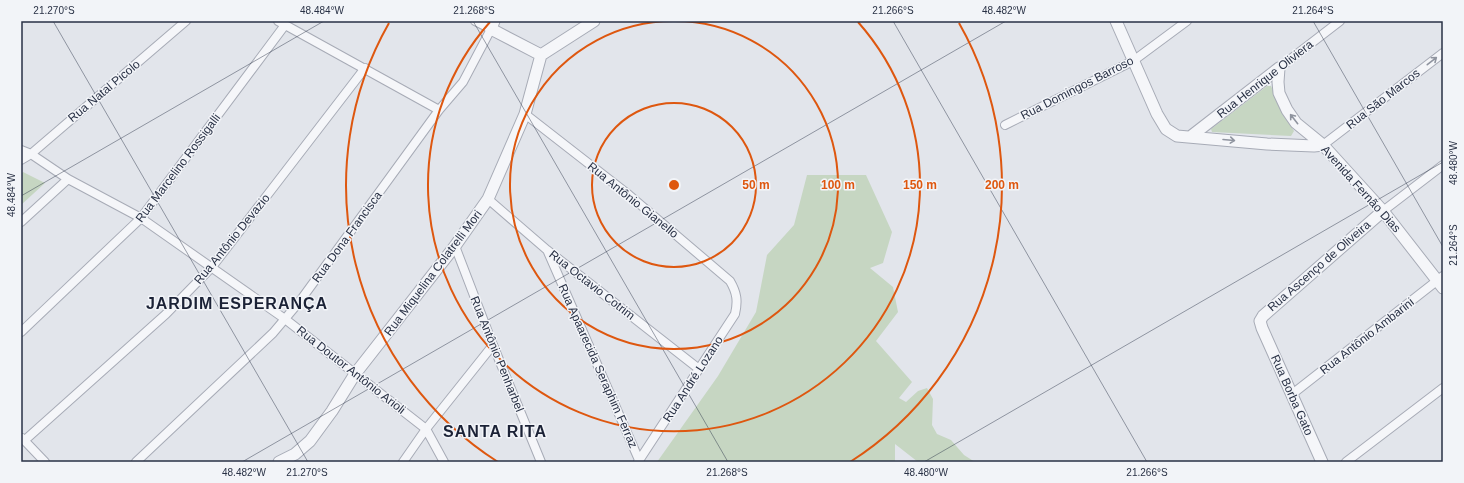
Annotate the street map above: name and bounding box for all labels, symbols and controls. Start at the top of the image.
text: 21.270°S [33,5,75,16]
text: 48.484°W [300,5,345,16]
text: 21.268°S [453,5,495,16]
text: 21.266°S [872,5,914,16]
text: 48.482°W [982,5,1027,16]
text: 21.264°S [1292,5,1334,16]
street label: Rua Henrique Oliviera [1214,37,1316,121]
street label: Rua Domingos Barroso [1018,53,1136,123]
street label: Rua Natal Picolo [65,57,143,125]
one-way arrow [1426,57,1437,66]
street label: Rua São Marcos [1343,66,1423,132]
street label: Rua Marcelino Rossigalli [133,111,223,225]
one-way arrow [1289,114,1298,125]
one-way arrow [1222,137,1235,144]
text: 48.480°W [1448,140,1459,185]
street label: Avenida Fernão Dias [1318,143,1404,235]
street label: Rua Antônio Gianello [585,159,681,241]
text: 48.484°W [6,172,17,217]
centre of rings [667,178,681,192]
text: 50 m [742,178,770,192]
text: 100 m [821,178,855,192]
text: 150 m [903,178,937,192]
text: 200 m [985,178,1019,192]
street label: Rua Dona Francisca [309,188,385,285]
street label: Rua Antônio Devazio [191,191,273,287]
street label: Rua Miquelina Colatrelli Mori [381,208,485,338]
street label: Rua Ascenço de Oliveira [1265,217,1373,314]
text: 21.264°S [1448,224,1459,266]
street label: Rua Octavio Cotrim [546,247,638,323]
street label: Rua Apaarecida Seraphim Ferraz [555,282,641,450]
street label: Rua Antônio Penharbel [467,294,527,414]
district label: JARDIM ESPERANÇA [146,295,328,312]
street label: Rua Antônio Ambarini [1317,295,1417,377]
street label: Rua Doutor Antônio Arioli [294,323,408,417]
street label: Rua André Lozano [660,333,726,425]
street label: Rua Borba Gato [1268,353,1316,438]
district label: SANTA RITA [443,423,547,440]
text: 48.482°W [222,467,267,478]
text: 21.270°S [286,467,328,478]
text: 21.268°S [706,467,748,478]
text: 48.480°W [904,467,949,478]
text: 21.266°S [1126,467,1168,478]

